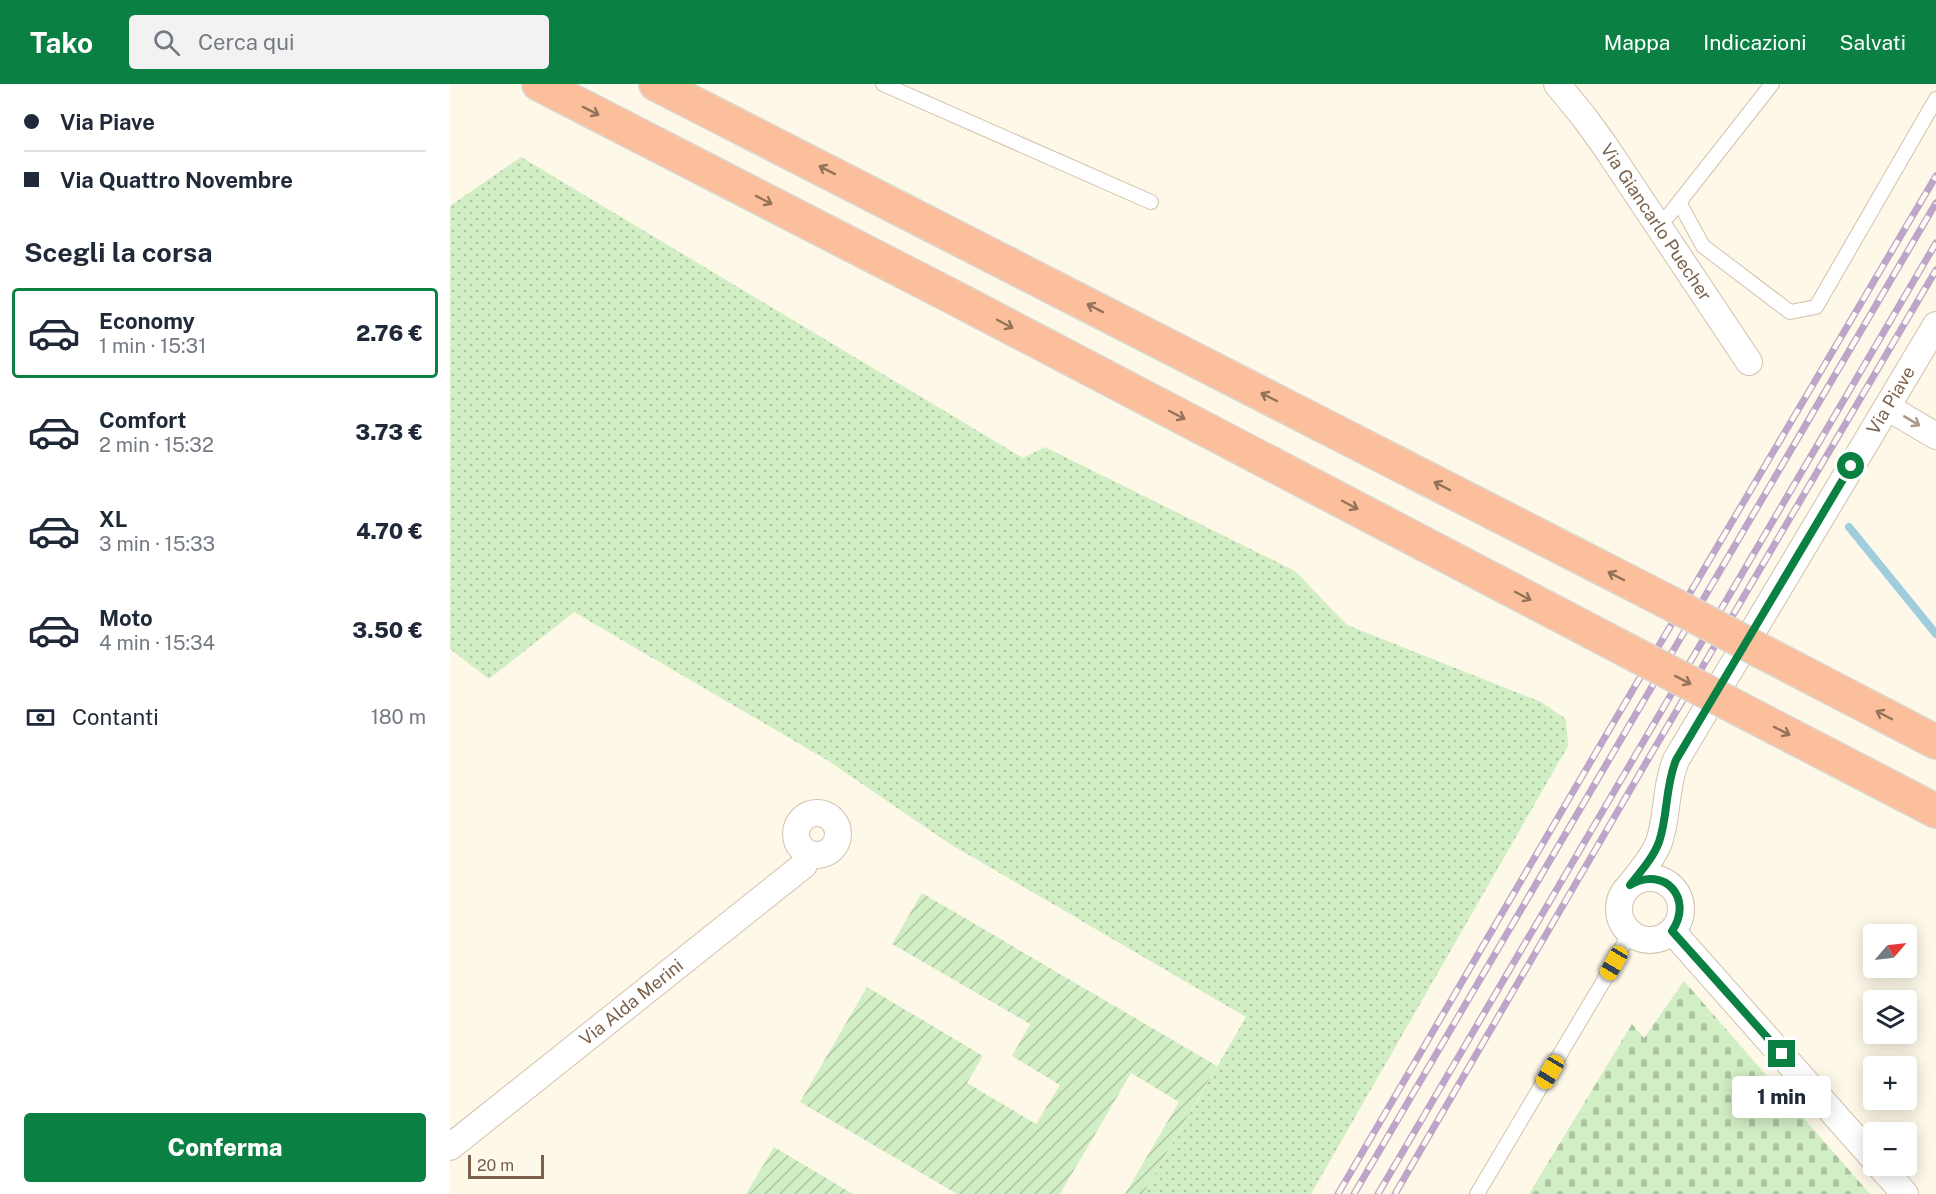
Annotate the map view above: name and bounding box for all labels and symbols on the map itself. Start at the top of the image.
one-way arrow [582,105,599,117]
street label: Via Giancarlo Puecher [1596,139,1716,304]
one-way arrow [818,164,836,175]
one-way arrow [755,195,773,206]
one-way arrow [1087,302,1105,313]
one-way arrow [995,319,1013,331]
street label: Via Piave [1862,362,1919,438]
one-way arrow [1260,391,1278,402]
one-way arrow [1168,410,1186,421]
one-way arrow [1903,416,1920,428]
route start [1837,452,1864,479]
one-way arrow [1434,480,1451,492]
one-way arrow [1341,499,1358,511]
one-way arrow [1607,569,1625,581]
one-way arrow [1514,590,1531,602]
one-way arrow [1674,674,1692,686]
one-way arrow [1876,709,1893,721]
one-way arrow [1773,725,1790,737]
north arrow [1863,924,1917,978]
car [1597,943,1631,983]
street label: Via Alda Merini [575,954,687,1050]
route end [1768,1040,1795,1067]
car [1533,1052,1567,1092]
callout: 1 min [1732,1075,1832,1117]
scale bar [468,1152,544,1180]

